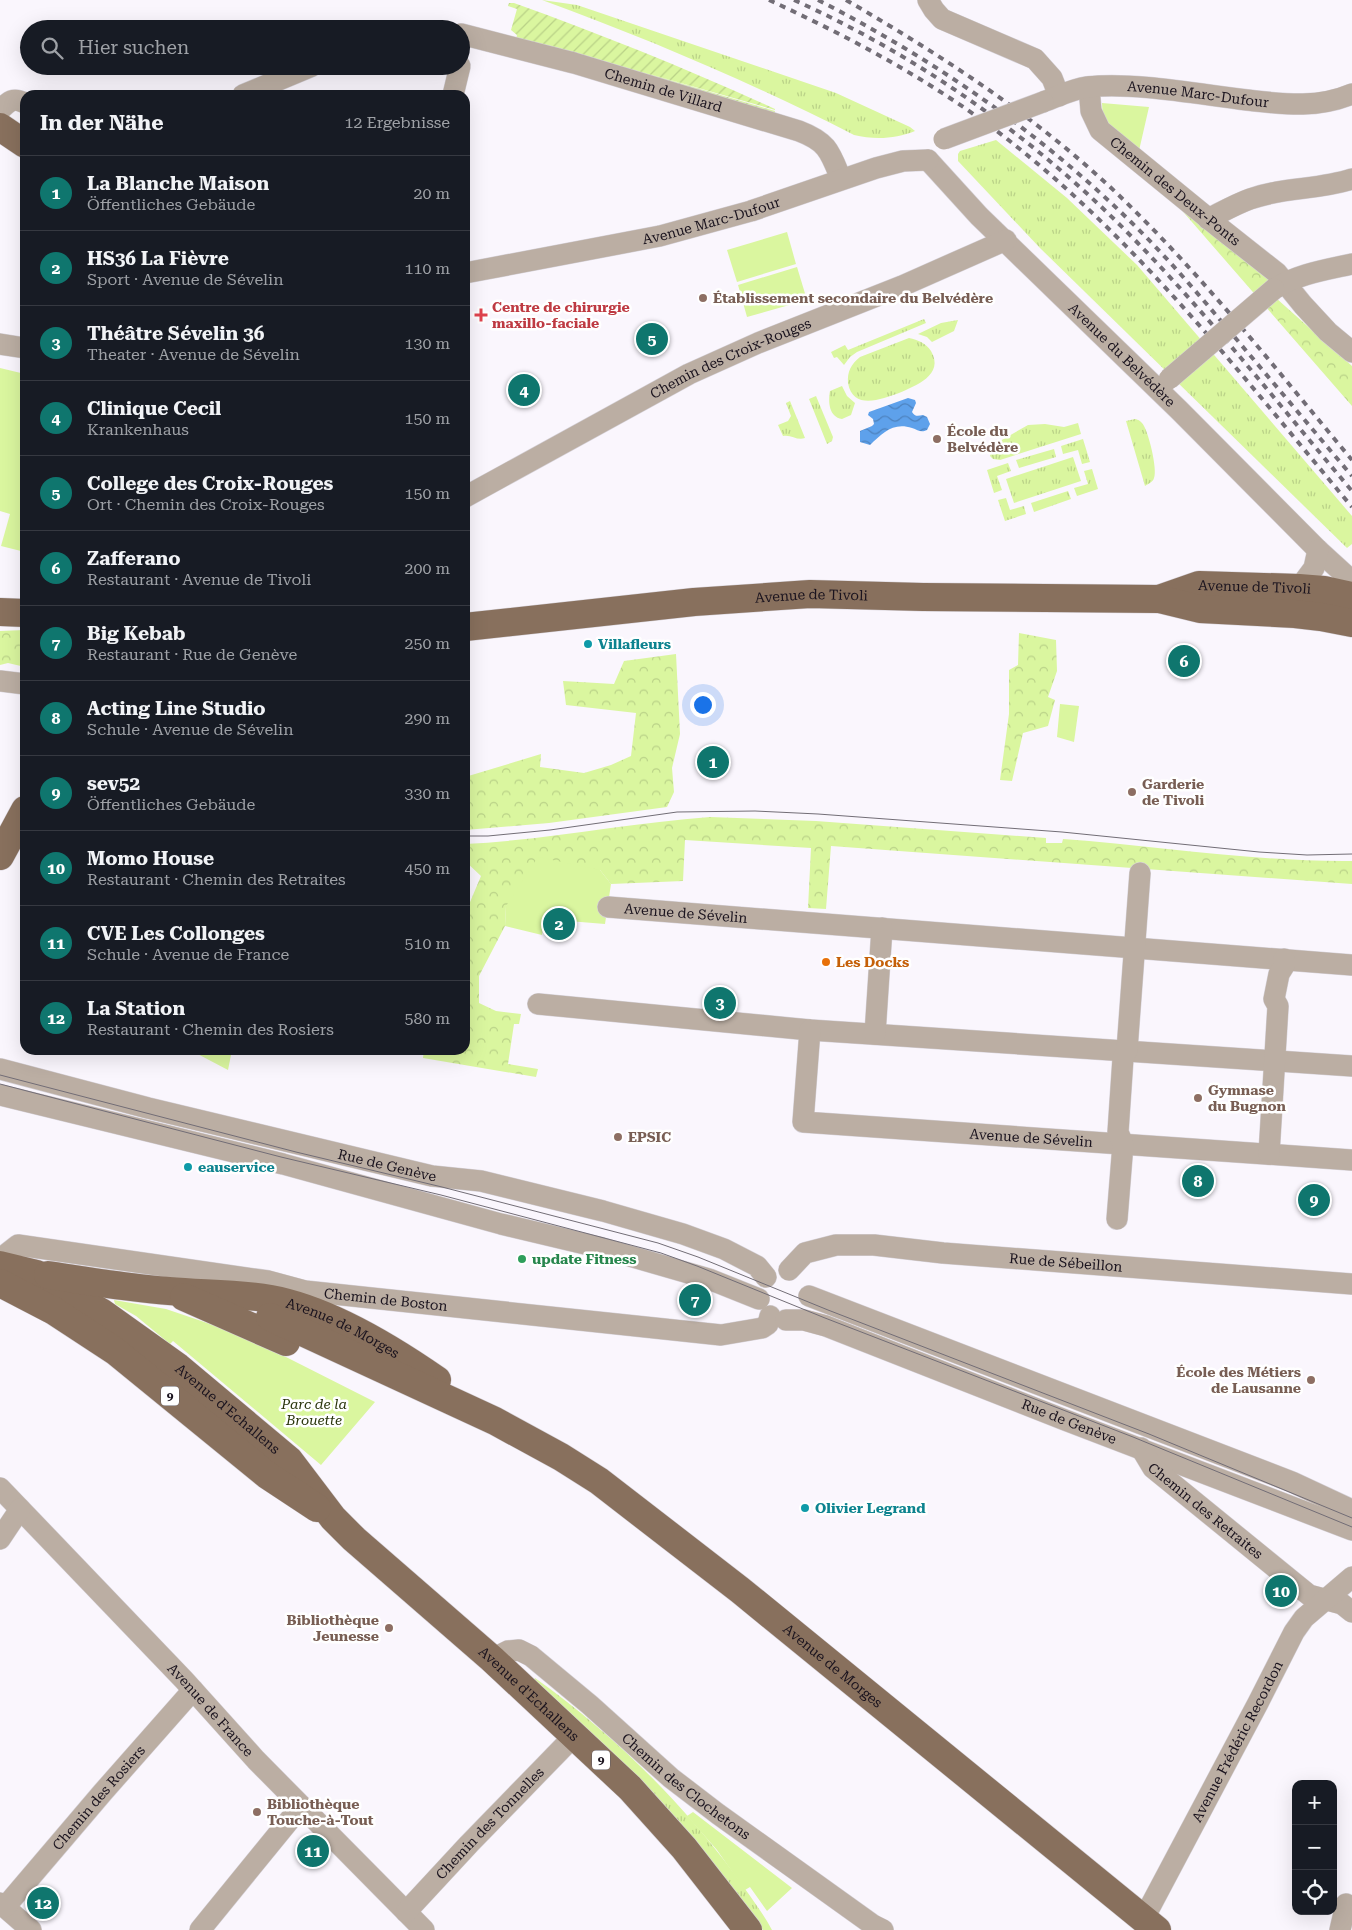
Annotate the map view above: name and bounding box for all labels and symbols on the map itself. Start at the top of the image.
street label: Chemin de Villard [603,65,724,115]
street label: Avenue Marc-Dufour [1127,78,1270,110]
street label: Chemin des Deux-Ponts [1107,133,1244,249]
street label: Avenue Marc-Dufour [641,194,782,247]
place label: Établissement secondaire du Belvédère [713,290,993,306]
marker: Établissement secondaire du Belvédère [697,292,709,304]
place label: Centre de chirurgie maxillo-faciale [492,299,630,331]
street label: Avenue du Belvédère [1066,300,1179,410]
marker: Centre de chirurgie maxillo-faciale [474,308,488,322]
street label: Chemin des Croix-Rouges [647,315,814,402]
pin: 5 [636,320,668,358]
pin: 4 [508,371,540,409]
place label: École du Belvédère [947,423,1018,455]
marker: École du Belvédère [931,433,943,445]
street label: Avenue de Tivoli [1198,577,1312,597]
street label: Avenue de Tivoli [754,586,869,606]
place label: Villafleurs [598,636,671,652]
marker: Villafleurs [582,638,594,650]
pin: 6 [1168,642,1200,680]
your location [690,692,716,718]
pin: 1 [697,743,729,781]
place label: Garderie de Tivoli [1142,776,1204,808]
marker: Garderie de Tivoli [1126,786,1138,798]
street label: Avenue de Sévelin [623,900,748,926]
pin: 2 [543,905,575,943]
place label: Les Docks [836,954,909,970]
marker: Les Docks [820,956,832,968]
pin: 3 [704,984,736,1022]
place label: Gymnase du Bugnon [1208,1082,1286,1114]
marker: Gymnase du Bugnon [1192,1092,1204,1104]
street label: Avenue de Sévelin [969,1126,1093,1150]
place label: EPSIC [628,1129,671,1145]
marker: EPSIC [612,1131,624,1143]
street label: Rue de Genève [336,1146,437,1184]
place label: eauservice [198,1159,275,1175]
marker: eauservice [182,1161,194,1173]
pin: 8 [1182,1162,1214,1200]
pin: 9 [1298,1181,1330,1219]
street label: Rue de Sébeillon [1009,1250,1123,1275]
place label: update Fitness [532,1251,637,1267]
marker: update Fitness [516,1253,528,1265]
pin: 7 [679,1281,711,1319]
street label: Chemin de Boston [323,1285,448,1314]
street label: Avenue de Morges [284,1295,402,1361]
street label: Avenue d'Echallens [172,1360,283,1457]
place label: École des Métiers de Lausanne [1176,1364,1301,1396]
marker: École des Métiers de Lausanne [1305,1374,1317,1386]
road number: 9 [161,1386,179,1405]
park label: Parc de la Brouette [280,1396,347,1428]
street label: Rue de Genève [1019,1396,1119,1447]
street label: Chemin des Retraites [1145,1459,1266,1562]
place label: Olivier Legrand [815,1500,926,1516]
marker: Olivier Legrand [799,1502,811,1514]
pin: 10 [1265,1572,1297,1610]
place label: Bibliothèque Jeunesse [287,1612,379,1644]
street label: Avenue de Morges [780,1621,886,1711]
marker: Bibliothèque Jeunesse [383,1622,395,1634]
street label: Avenue d'Echallens [475,1643,583,1745]
street label: Avenue Frédéric Recordon [1188,1658,1286,1825]
street label: Avenue de France [164,1660,257,1760]
street label: Chemin des Clochetons [619,1730,754,1843]
street label: Chemin des Rosiers [49,1742,148,1853]
road number: 9 [592,1750,610,1770]
street label: Chemin des Tonnelles [432,1764,547,1883]
place label: Bibliothèque Touche-à-Tout [267,1796,374,1828]
marker: Bibliothèque Touche-à-Tout [251,1806,263,1818]
pin: 11 [297,1832,329,1870]
pin: 12 [27,1884,59,1922]

